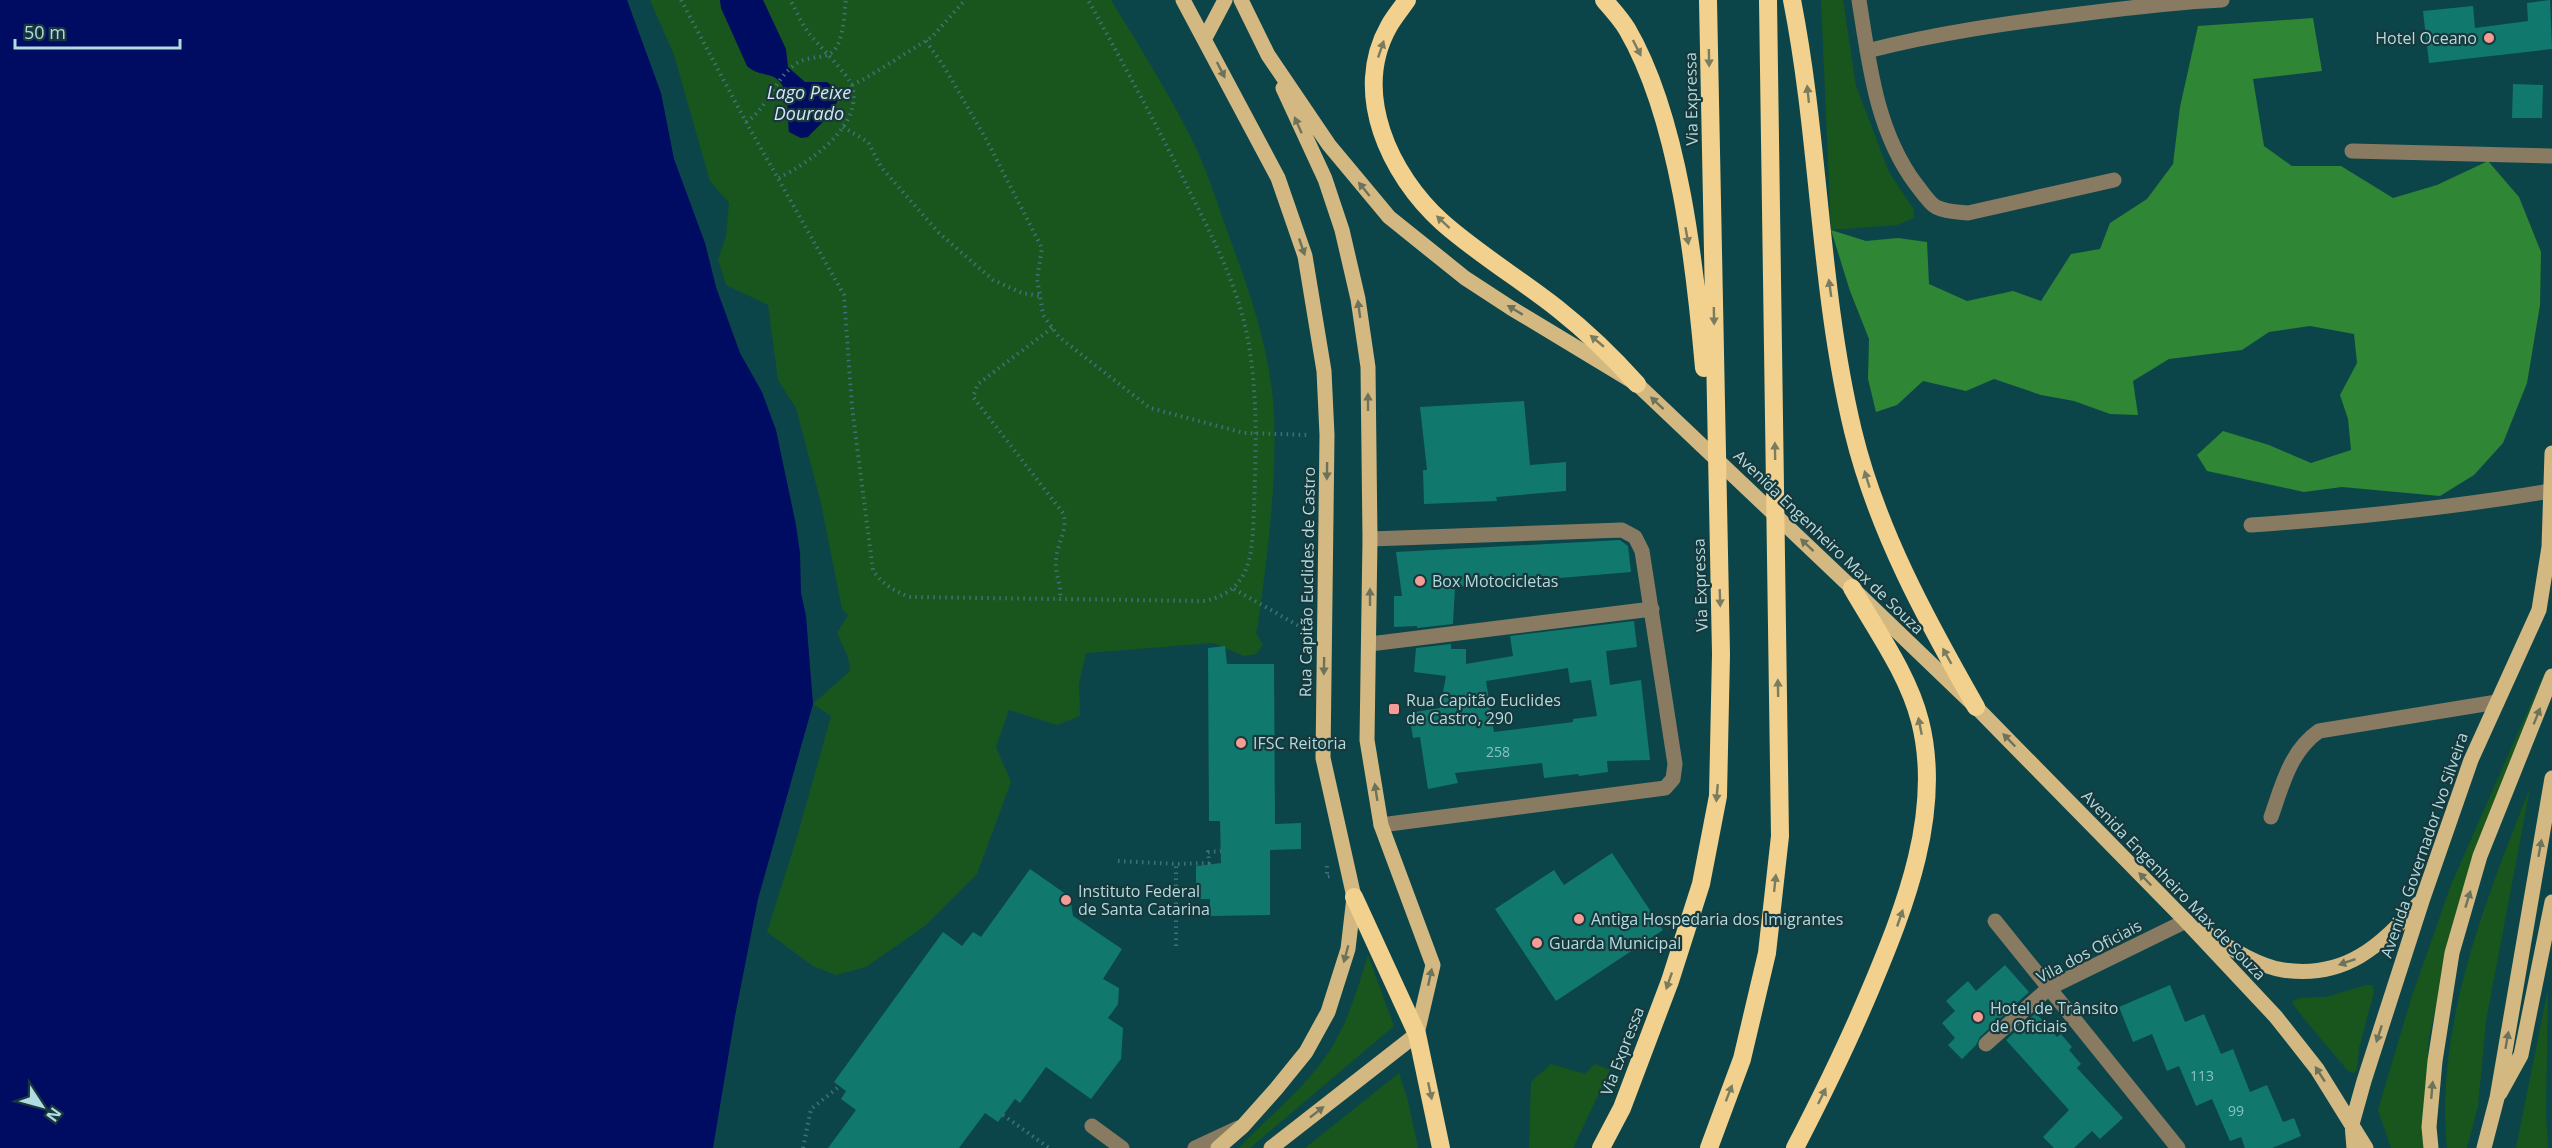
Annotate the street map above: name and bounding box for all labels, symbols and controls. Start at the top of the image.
scale bar [15,12,180,50]
text: 50 m [24,20,66,44]
place label: Hotel Oceano [2375,27,2477,49]
marker: Hotel Oceano [2482,31,2496,45]
one-way arrow [1376,40,1386,58]
one-way arrow [1632,40,1641,57]
one-way arrow [1705,49,1714,68]
street label: Via Expressa [1679,52,1703,146]
one-way arrow [1217,61,1226,78]
water label: Lago Peixe Dourado [767,80,851,125]
one-way arrow [1803,85,1812,104]
one-way arrow [1293,115,1303,133]
one-way arrow [1358,181,1370,196]
one-way arrow [1436,216,1451,229]
one-way arrow [1683,227,1692,246]
one-way arrow [1297,238,1307,256]
one-way arrow [1825,279,1834,298]
one-way arrow [1355,299,1364,318]
one-way arrow [1507,305,1523,316]
one-way arrow [1709,307,1719,326]
one-way arrow [1589,335,1605,348]
one-way arrow [1363,393,1373,412]
one-way arrow [1650,396,1664,410]
one-way arrow [1770,442,1779,461]
street label: Avenida Engenheiro Max de Souza [1729,445,1929,639]
one-way arrow [1322,462,1331,481]
street label: Rua Capitão Euclides de Castro [1294,467,1320,697]
one-way arrow [1862,470,1871,488]
street label: Via Expressa [1687,538,1713,632]
one-way arrow [1801,539,1815,553]
place label: Box Motocicletas [1432,570,1558,592]
marker: Box Motocicletas [1413,574,1427,588]
one-way arrow [1365,588,1375,607]
one-way arrow [1715,589,1724,608]
one-way arrow [1943,648,1953,665]
one-way arrow [1319,657,1329,676]
one-way arrow [1773,679,1783,698]
place label: Rua Capitão Euclides de Castro, 290 [1406,689,1561,729]
marker: Rua Capitão Euclides de Castro, 290 [1387,702,1401,716]
one-way arrow [2533,707,2542,725]
one-way arrow [1915,716,1924,735]
street label: Avenida Governador Ivo Silveira [2375,729,2473,961]
place label: IFSC Reitoria [1253,732,1346,754]
one-way arrow [2002,734,2016,748]
marker: IFSC Reitoria [1234,736,1248,750]
house number: 258 [1486,742,1510,761]
one-way arrow [1371,782,1380,801]
one-way arrow [1712,784,1722,803]
street label: Avenida Engenheiro Max de Souza [2077,785,2271,985]
one-way arrow [2536,838,2545,857]
one-way arrow [1770,873,1780,892]
one-way arrow [2139,873,2153,887]
place label: Instituto Federal de Santa Catarina [1078,880,1210,920]
one-way arrow [2464,889,2473,907]
marker: Instituto Federal de Santa Catarina [1059,893,1073,907]
place label: Antiga Hospedaria dos Imigrantes [1591,908,1843,930]
one-way arrow [1896,909,1906,927]
marker: Antiga Hospedaria dos Imigrantes [1572,912,1586,926]
street label: Vila dos Oficiais [2033,914,2145,988]
place label: Guarda Municipal [1549,932,1681,954]
marker: Guarda Municipal [1530,936,1544,950]
one-way arrow [1341,945,1350,963]
one-way arrow [2338,957,2356,967]
one-way arrow [1426,967,1435,986]
one-way arrow [1664,973,1674,991]
place label: Hotel de Trânsito de Oficiais [1990,997,2118,1037]
street label: Via Expressa [1595,1003,1649,1099]
marker: Hotel de Trânsito de Oficiais [1971,1010,1985,1024]
one-way arrow [2374,1025,2383,1043]
one-way arrow [2502,1031,2511,1050]
house number: 113 [2190,1066,2214,1085]
one-way arrow [2315,1066,2326,1083]
north arrow [12,1076,72,1136]
one-way arrow [2427,1080,2437,1099]
one-way arrow [1425,1082,1435,1100]
one-way arrow [1725,1084,1735,1102]
one-way arrow [1817,1088,1826,1105]
house number: 99 [2228,1101,2244,1120]
text: N [41,1103,67,1127]
one-way arrow [1309,1106,1325,1118]

